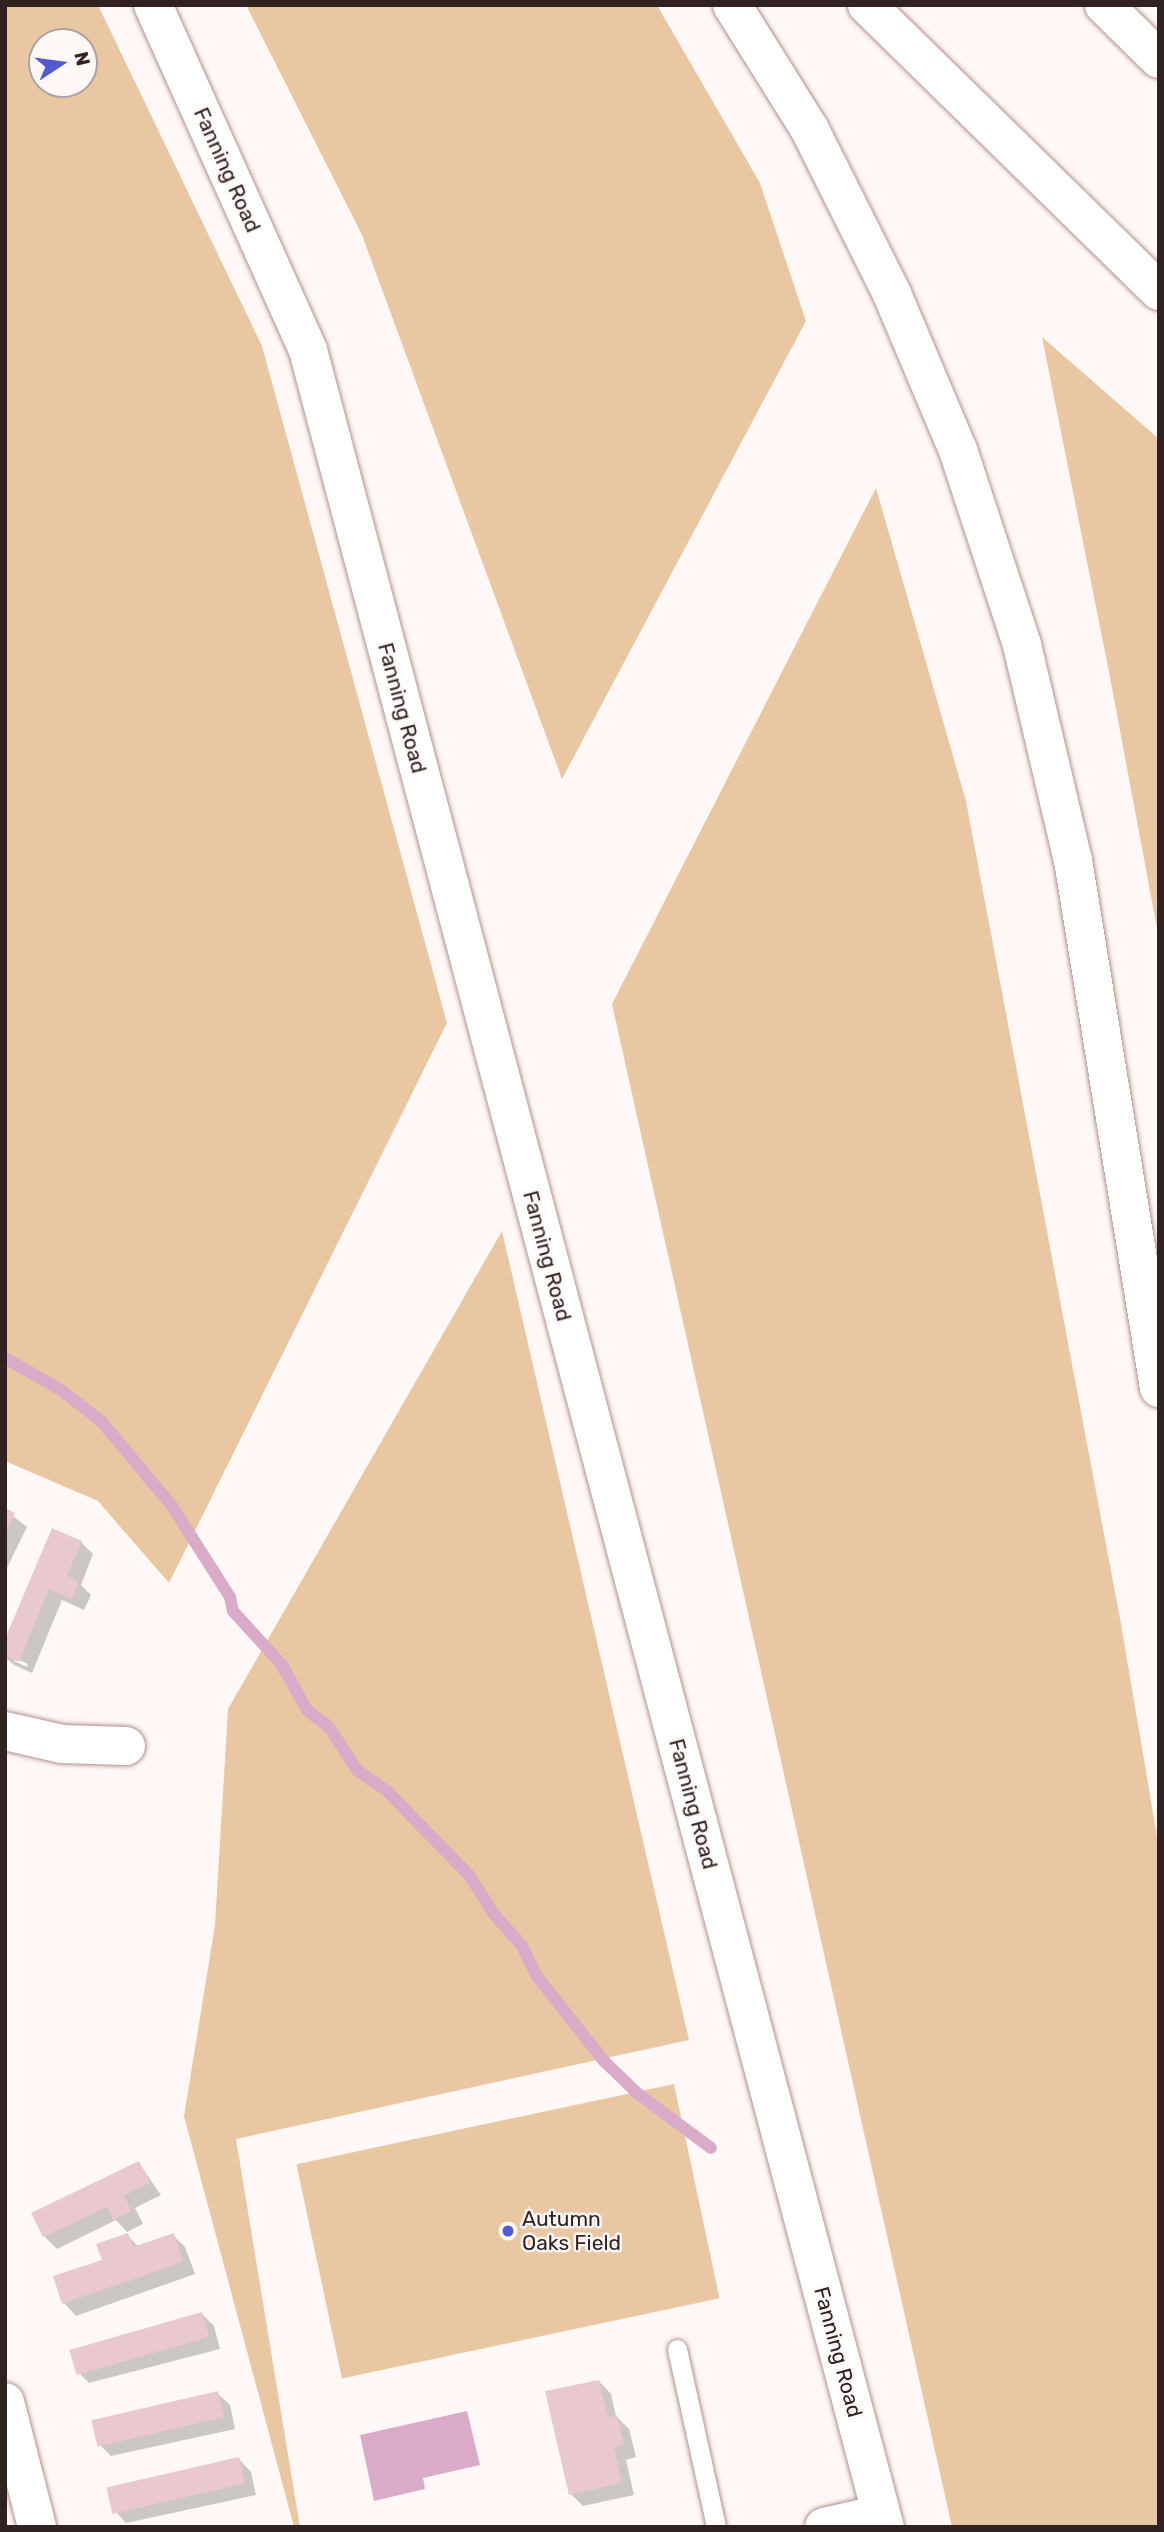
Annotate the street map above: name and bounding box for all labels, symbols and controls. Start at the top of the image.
north arrow [28,28,98,98]
text: N [69,49,95,68]
street label: Fanning Road [188,104,266,236]
street label: Fanning Road [372,640,432,776]
street label: Fanning Road [517,1188,577,1324]
street label: Fanning Road [663,1736,723,1872]
place label: Autumn Oaks Field [522,2206,621,2256]
marker: Autumn Oaks Field [500,2223,516,2239]
street label: Fanning Road [808,2284,868,2420]

